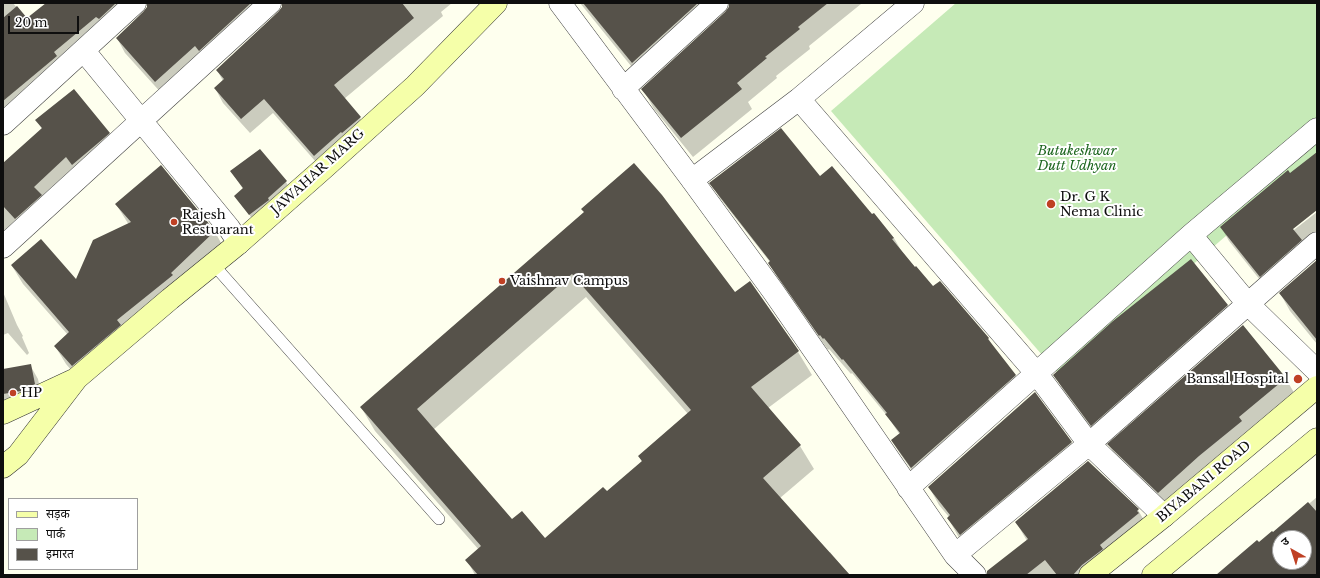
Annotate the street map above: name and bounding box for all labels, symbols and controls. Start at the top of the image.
scale bar [10,8,81,34]
text: 20 m [15,15,47,30]
street label: JAWAHAR MARG [268,126,368,218]
park label: Butukeshwar Dutt Udhyan [1038,143,1116,174]
place label: Dr. G K Nema Clinic [1060,189,1143,220]
marker: Dr. G K Nema Clinic [1045,198,1057,210]
place label: Rajesh Restuarant [182,207,254,238]
marker: Rajesh Restuarant [169,217,179,227]
place label: Vaishnav Campus [510,273,628,289]
marker: Vaishnav Campus [497,276,507,286]
place label: Bansal Hospital [1186,371,1289,387]
marker: Bansal Hospital [1292,373,1304,385]
place label: HP [21,385,42,401]
marker: HP [8,388,18,398]
street label: BIYABANI ROAD [1154,438,1254,526]
legend [8,498,138,570]
text: सड़क [46,506,70,521]
text: पार्क [46,526,65,541]
north arrow [1272,530,1312,570]
text: उ [1278,534,1292,549]
text: इमारत [46,546,74,561]

